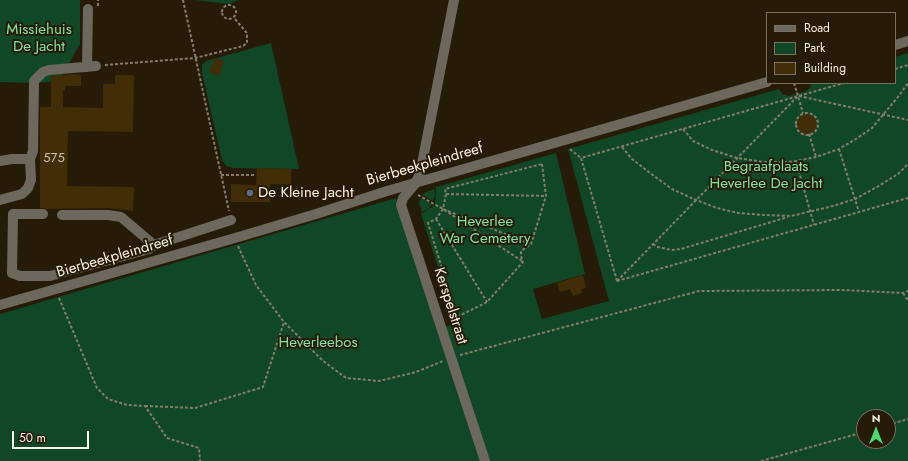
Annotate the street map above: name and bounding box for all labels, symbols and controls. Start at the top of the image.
legend [766,12,896,84]
text: Road [804,19,830,37]
park label: Missiehuis De Jacht [6,21,72,56]
text: Park [804,39,825,57]
text: Building [804,59,846,77]
street label: Bierbeekpleindreef [365,140,485,190]
house number: 575 [43,151,65,167]
park label: Begraafplaats Heverlee De Jacht [710,158,822,193]
place label: De Kleine Jacht [258,184,354,202]
marker: De Kleine Jacht [245,188,255,198]
park label: Heverlee War Cemetery [439,213,531,248]
street label: Bierbeekpleindreef [55,232,175,282]
street label: Kerspelstraat [429,265,471,347]
park label: Heverleebos [278,334,358,352]
north arrow [856,409,896,449]
text: N [872,410,880,426]
scale bar [14,423,91,449]
text: 50 m [19,429,46,447]

